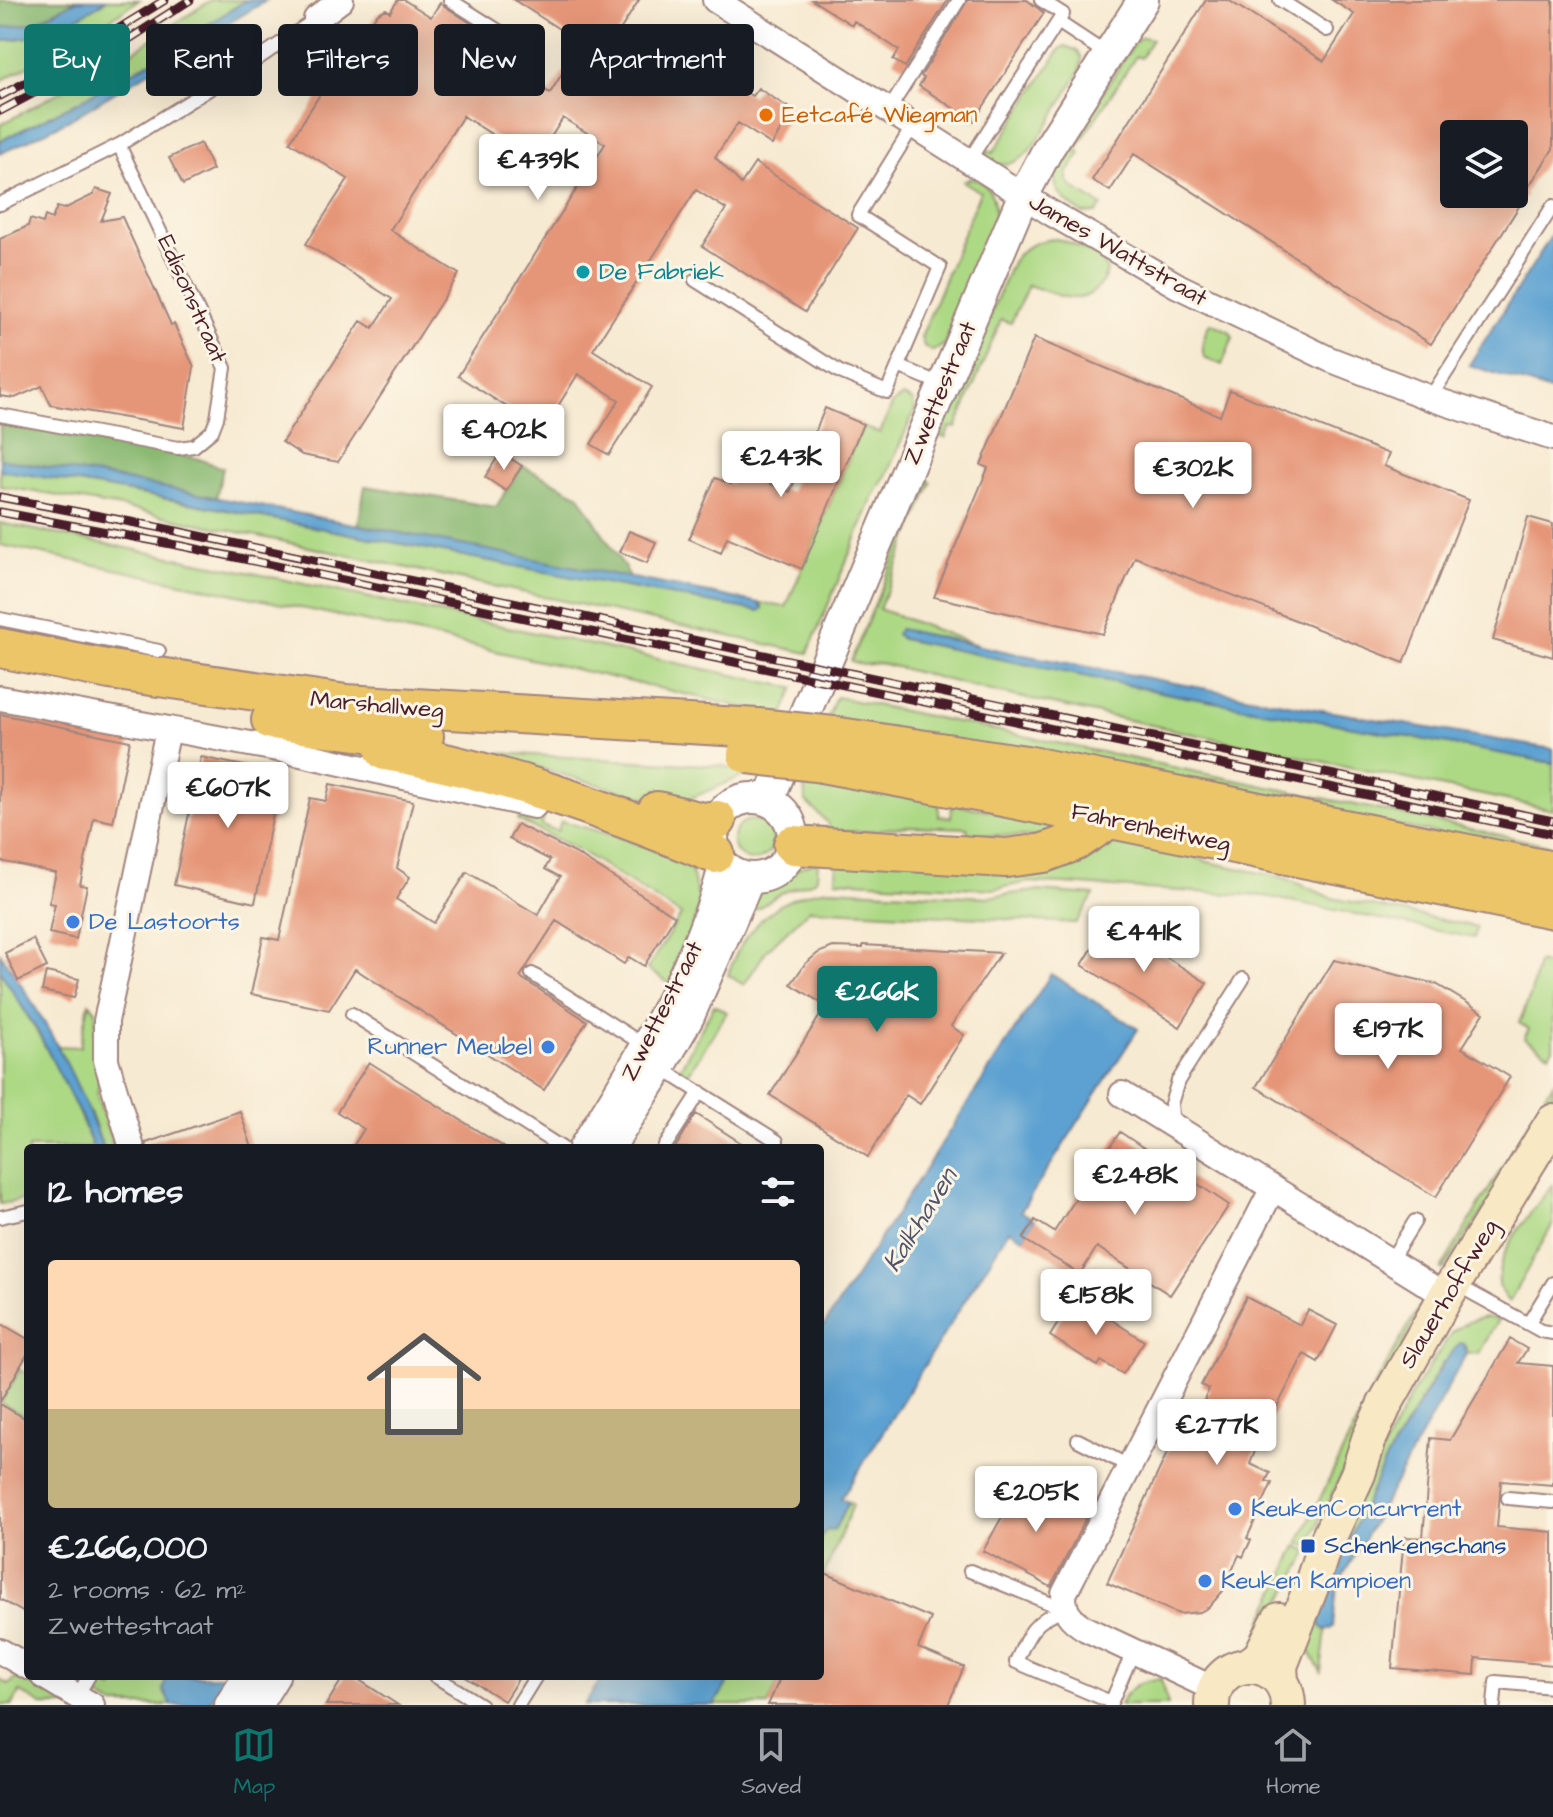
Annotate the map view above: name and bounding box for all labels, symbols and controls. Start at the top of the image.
chip: Buy [24,24,130,96]
chip: Rent [146,24,262,96]
chip: Filters [278,24,418,96]
chip: New [434,24,545,96]
chip: Apartment [561,24,754,96]
place label: Eetcafé Wiegman [782,98,978,133]
marker: Eetcafé Wiegman [757,106,775,124]
map controls [1440,120,1528,208]
button: layers [1440,120,1528,208]
pin: €439K [482,134,594,202]
text: €439K [497,142,579,178]
street label: James Wattstraat [1022,185,1214,315]
street label: Edisonstraat [149,230,235,369]
place label: De Fabriek [599,255,724,289]
marker: De Fabriek [574,263,592,281]
street label: Zwettestraat [895,316,986,470]
pin: €402K [448,404,560,472]
text: €402K [461,412,547,448]
pin: €243K [725,431,837,499]
text: €243K [740,439,822,475]
pin: €302K [1137,442,1249,510]
text: €302K [1153,450,1233,486]
street label: Marshallweg [309,682,445,729]
pin: €607K [172,762,284,830]
text: €607K [185,770,271,806]
street label: Fahrenheitweg [1068,795,1234,862]
place label: De Lastoorts [89,905,240,939]
pin: €441K [1088,906,1200,974]
marker: De Lastoorts [64,913,82,931]
text: €441K [1106,914,1182,950]
street label: Zwettestraat [612,935,712,1087]
pin: €266K [821,966,933,1034]
text: €266K [835,974,919,1010]
pin: €197K [1332,1003,1444,1071]
text: €197K [1353,1011,1423,1047]
place label: Runner Meubel [368,1030,532,1064]
marker: Runner Meubel [539,1038,557,1056]
pin: €248K [1079,1149,1191,1217]
text: €248K [1092,1157,1178,1193]
water label: Kalkhaven [874,1160,967,1279]
text: 12 homes [48,1168,183,1216]
icon: filters [756,1170,800,1214]
street label: Slauerhoffweg [1391,1213,1508,1375]
pin: €158K [1040,1269,1152,1337]
text: €158K [1058,1277,1134,1313]
icon: home [352,1312,496,1456]
pin: €277K [1161,1399,1273,1467]
text: €277K [1175,1407,1259,1443]
pin: €205K [980,1466,1092,1534]
text: €205K [993,1474,1079,1510]
place label: KeukenConcurrent [1251,1492,1462,1526]
marker: KeukenConcurrent [1226,1500,1244,1518]
text: €266,000 [48,1524,208,1572]
place label: Schenkenschans [1324,1529,1507,1563]
marker: Schenkenschans [1299,1537,1317,1555]
place label: Keuken Kampioen [1221,1564,1411,1598]
text: 2 rooms · 62 m² [48,1572,246,1608]
marker: Keuken Kampioen [1196,1572,1214,1590]
text: Zwettestraat [48,1608,213,1644]
tab: Map [232,1723,276,1802]
tab: Saved [741,1723,801,1802]
tab: Home [1266,1723,1321,1802]

